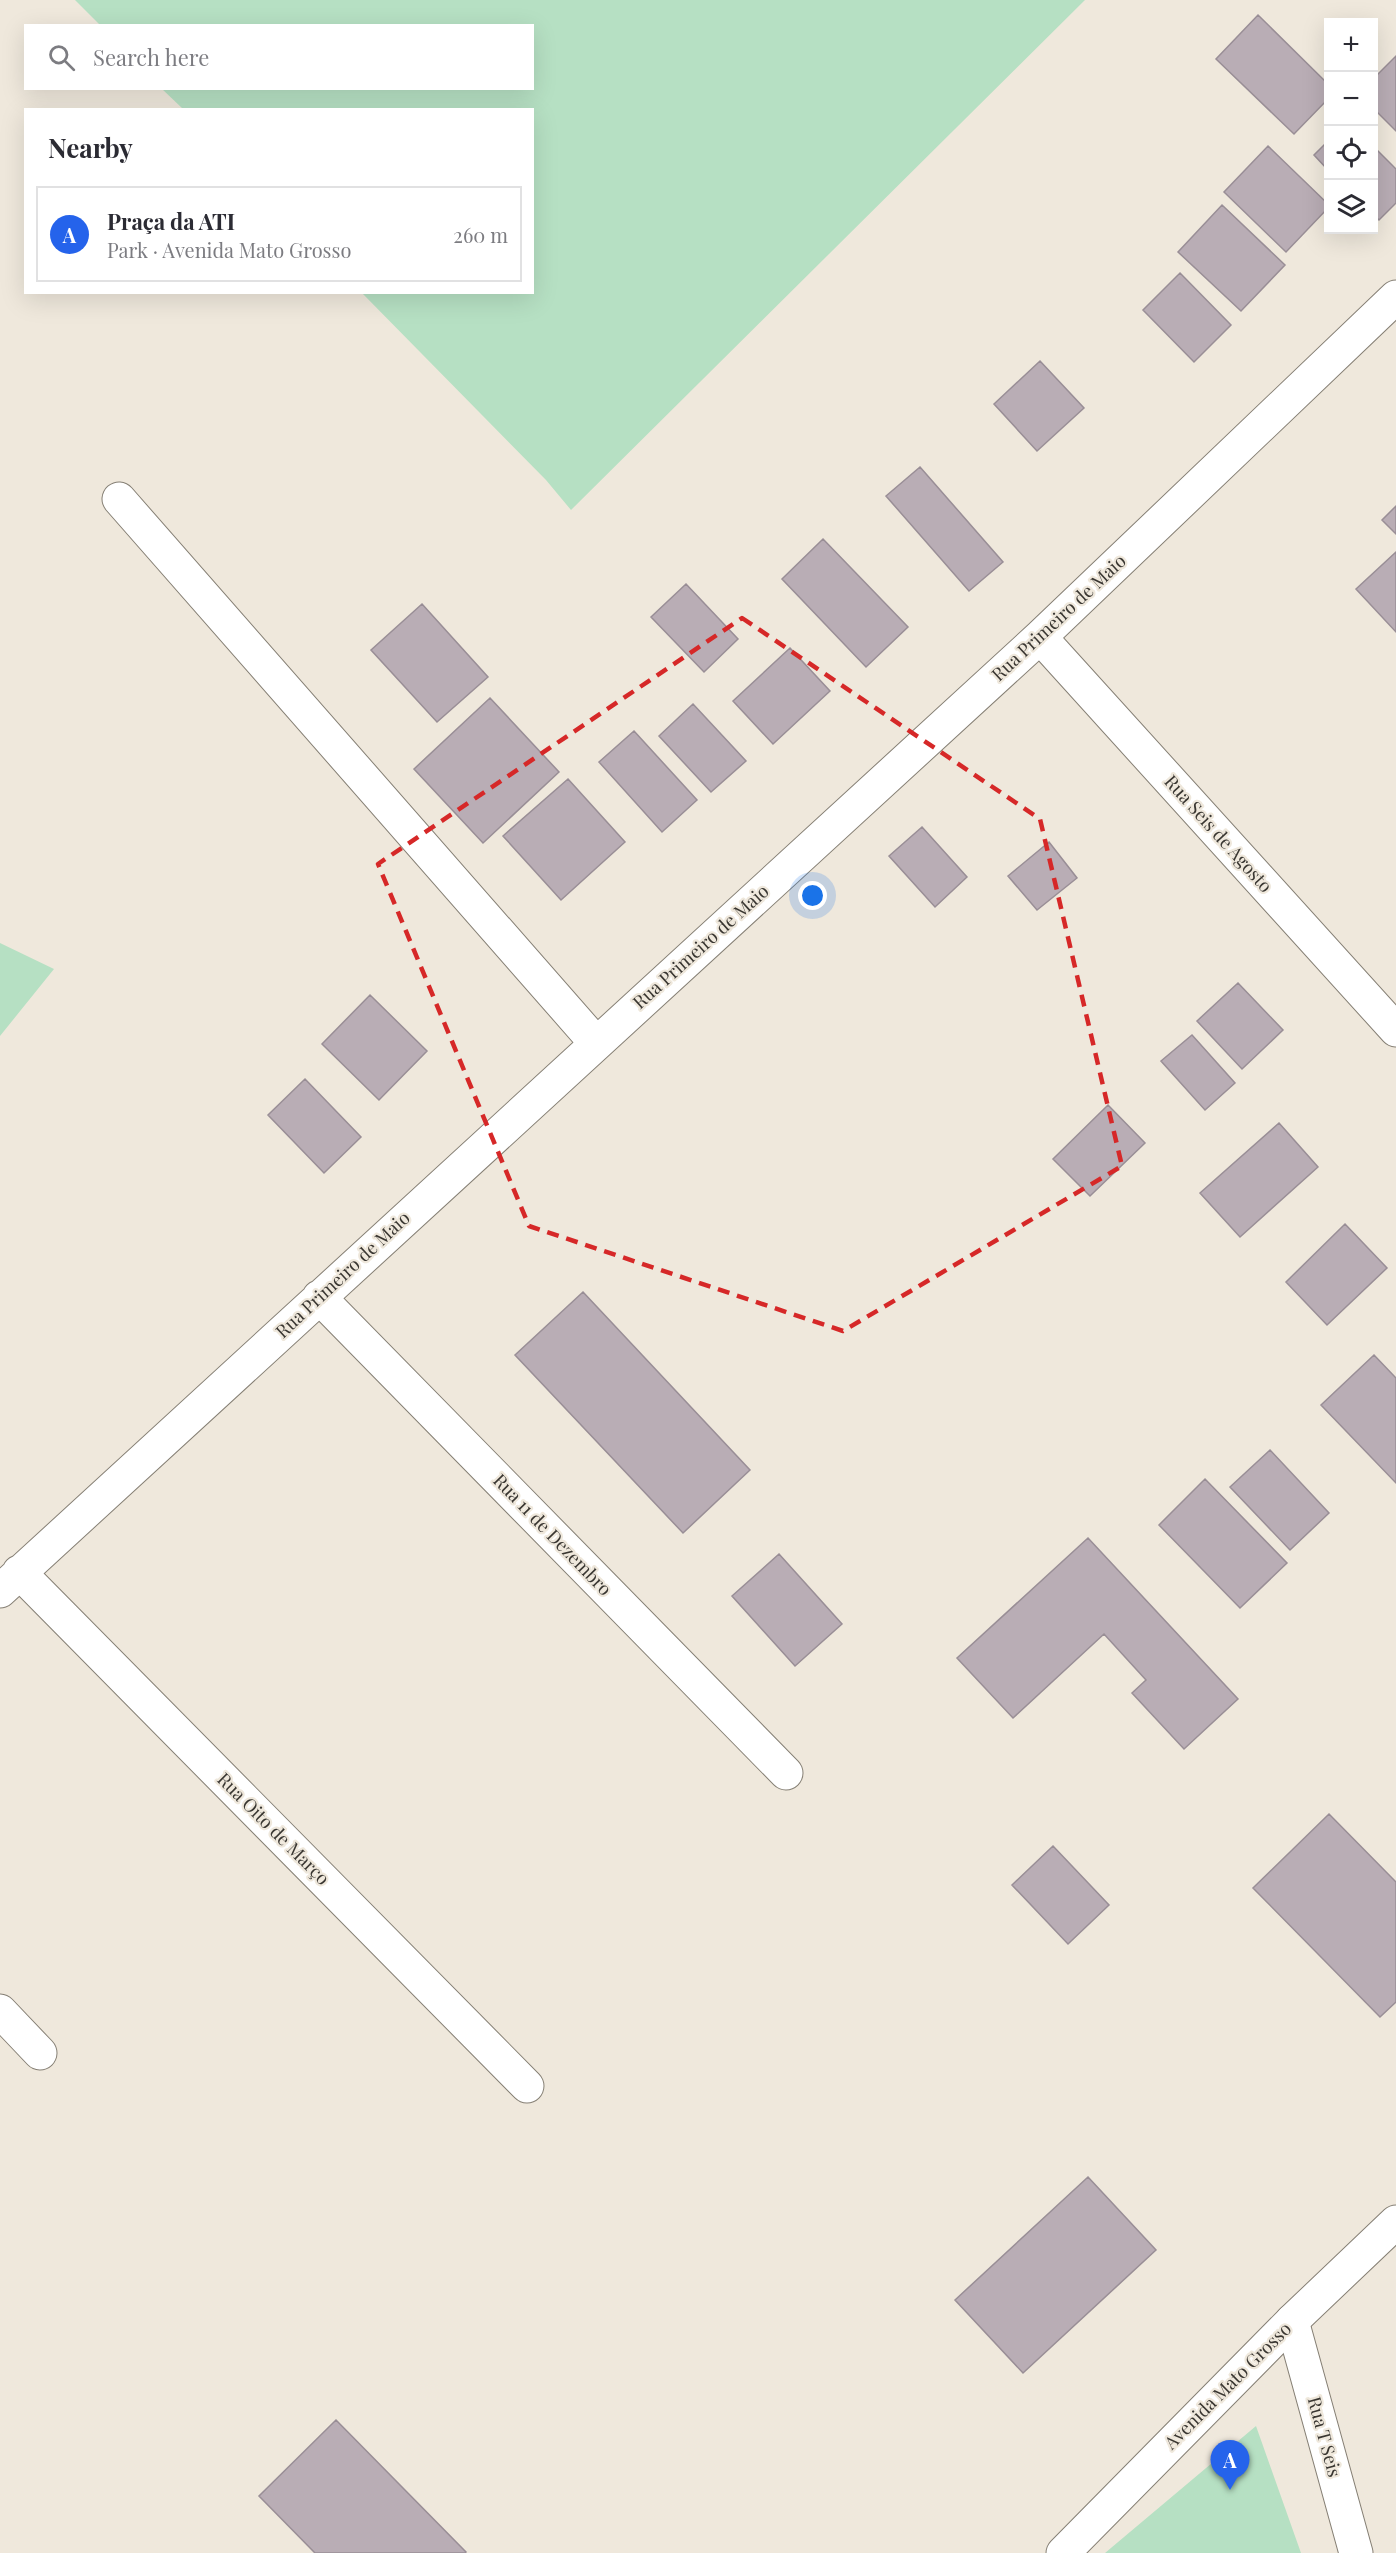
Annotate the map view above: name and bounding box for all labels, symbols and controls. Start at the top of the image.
map controls [1324,18,1378,234]
button: + [1324,18,1378,72]
search box [24,24,534,90]
icon: search [45,41,78,74]
text: Search here [93,42,209,72]
button: − [1324,72,1378,126]
button: locate [1324,126,1378,180]
text: Nearby [48,130,133,165]
button: layers [1324,180,1378,234]
text: Praça da ATI [107,206,235,236]
text: A [63,221,76,248]
text: 260 m [453,221,508,248]
text: Park · Avenida Mato Grosso [107,236,351,263]
street label: Rua Primeiro de Maio [986,549,1131,686]
street label: Rua Seis de Agosto [1160,769,1278,897]
street label: Rua Primeiro de Maio [627,879,774,1014]
your location [798,881,827,910]
street label: Rua Primeiro de Maio [270,1206,415,1343]
street label: Rua 11 de Dezembro [488,1468,617,1601]
street label: Rua Oito de Março [212,1767,335,1890]
street label: Avenida Mato Grosso [1158,2317,1296,2455]
street label: Rua T Seis [1303,2394,1347,2480]
pin: A [1210,2440,1250,2490]

